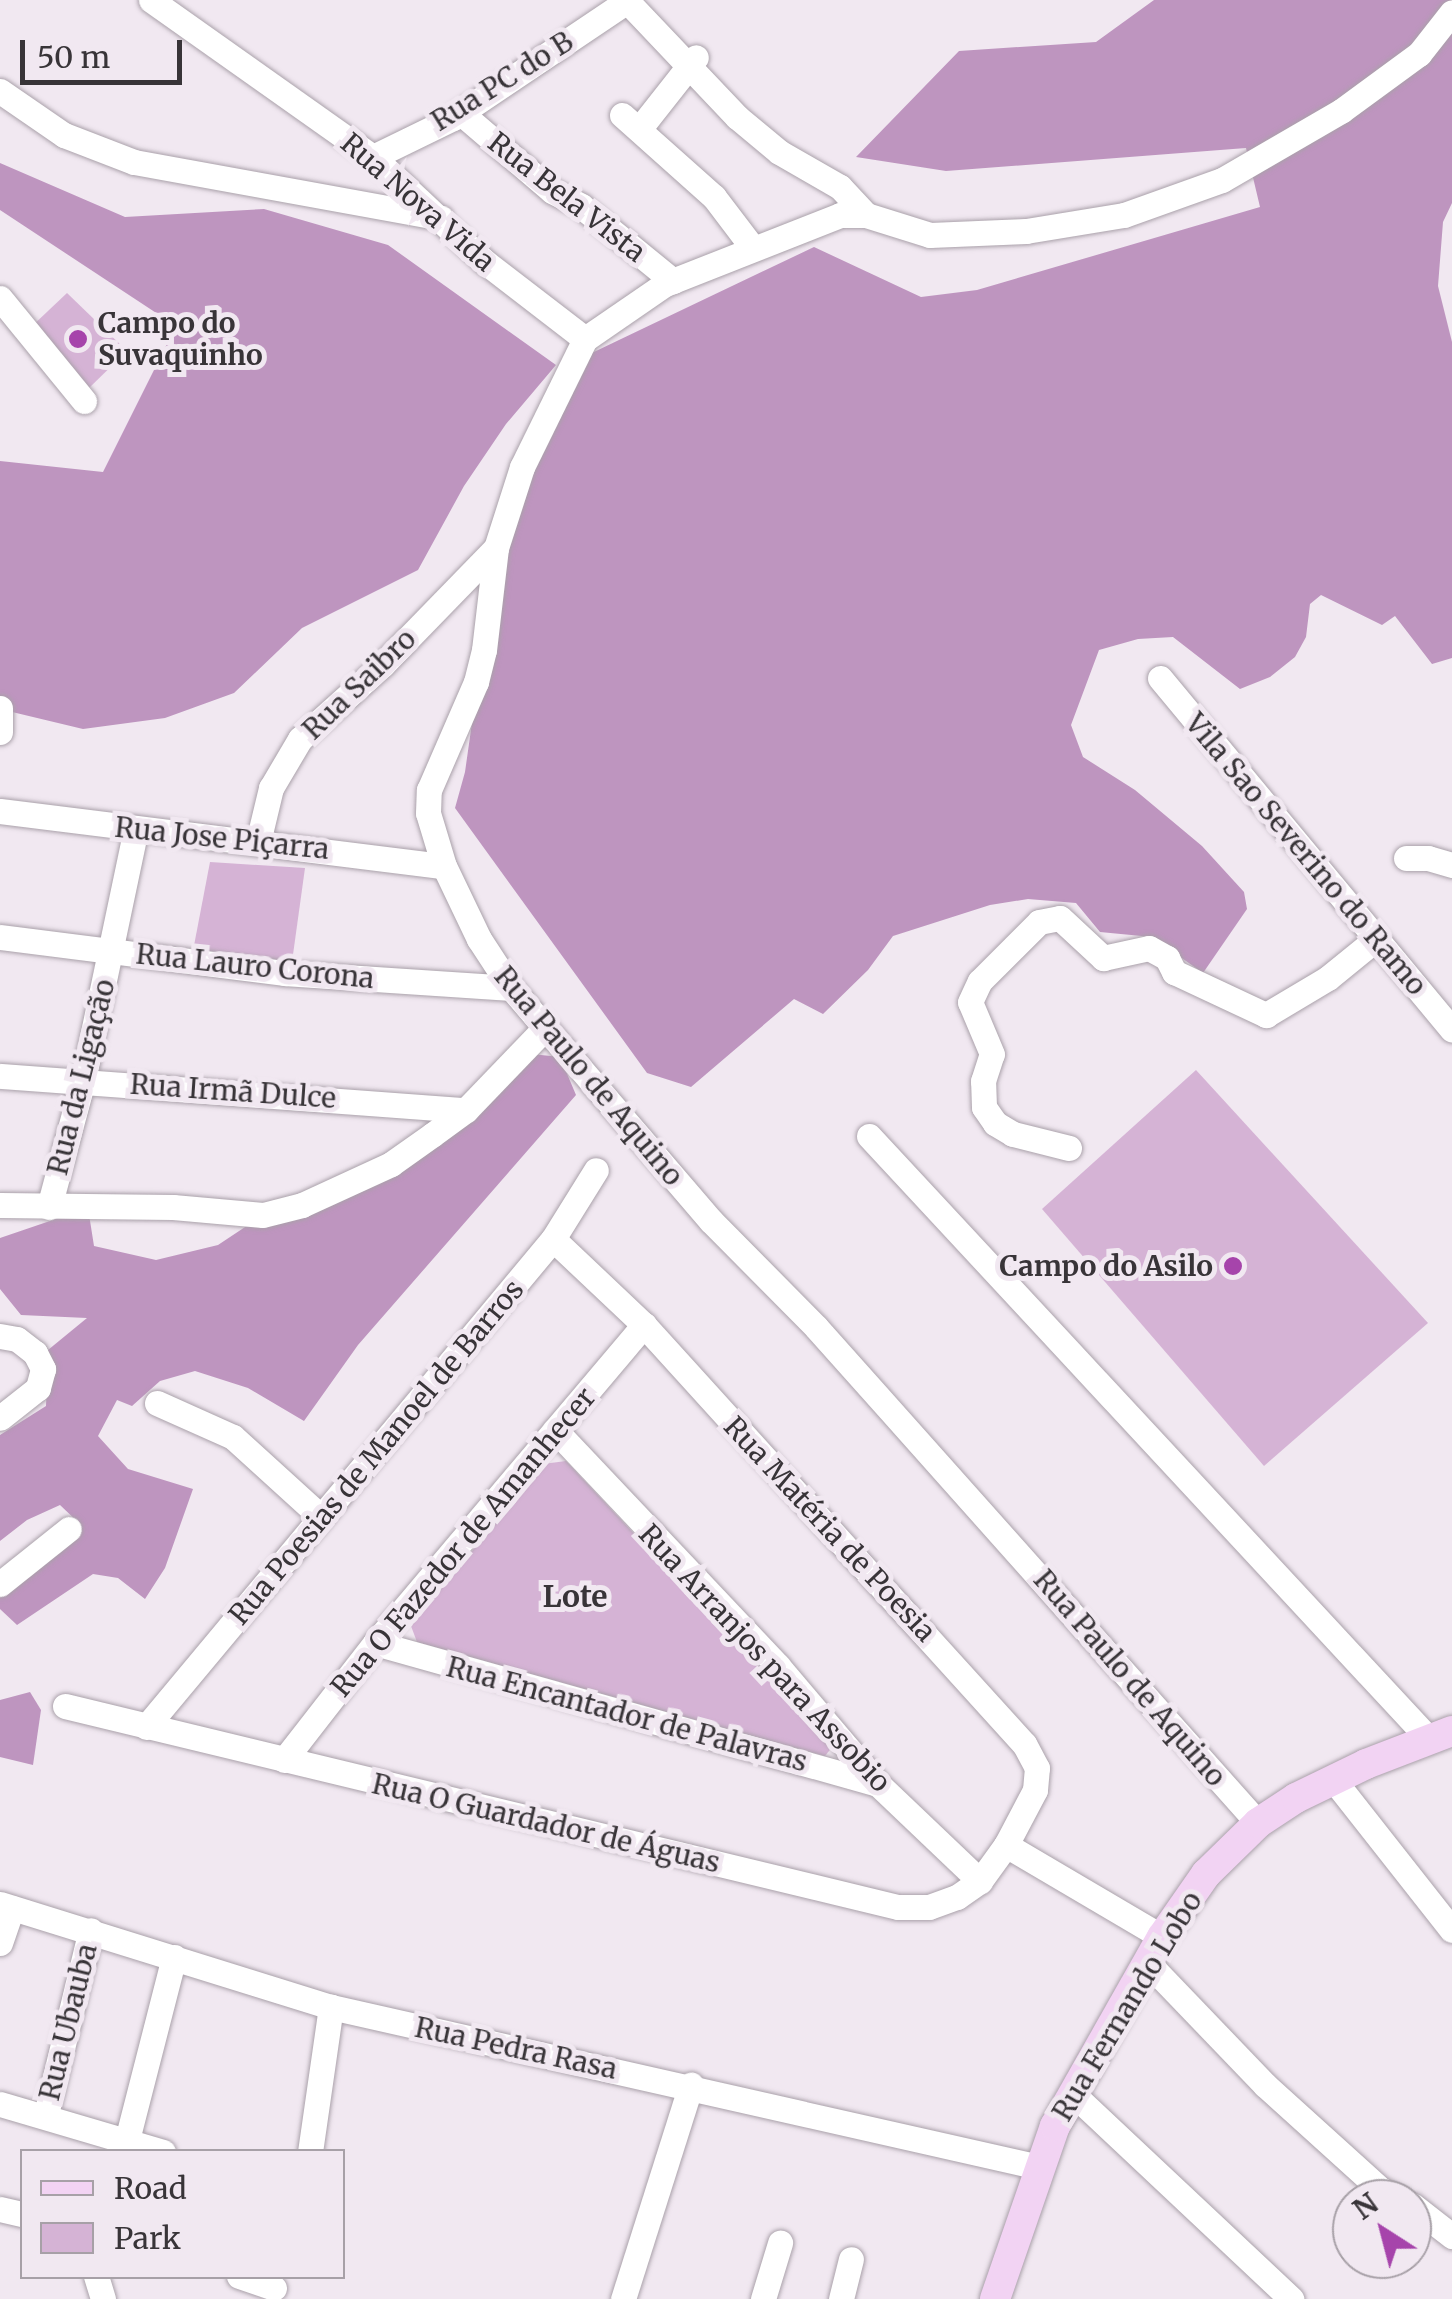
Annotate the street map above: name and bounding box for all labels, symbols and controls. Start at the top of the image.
scale bar [25,20,188,82]
street label: Rua PC do B [425,24,579,138]
text: 50 m [37,38,110,76]
street label: Rua Bela Vista [482,125,652,269]
street label: Rua Nova Vida [334,126,502,278]
place label: Campo do Suvaquinho [98,306,263,372]
marker: Campo do Suvaquinho [67,328,89,350]
street label: Rua Saibro [296,622,422,746]
street label: Vila Sao Severino do Ramo [1178,706,1434,1002]
street label: Rua Jose Piçarra [113,810,331,866]
street label: Rua Lauro Corona [134,937,376,995]
street label: Rua Paulo de Aquino [488,960,690,1192]
street label: Rua da Ligação [40,976,122,1178]
street label: Rua Irmã Dulce [129,1067,337,1115]
place label: Campo do Asilo [1000,1249,1213,1283]
marker: Campo do Asilo [1222,1255,1244,1277]
street label: Rua Poesias de Manoel de Barros [222,1273,530,1631]
street label: Rua O Fazedor de Amanhecer [324,1381,602,1703]
street label: Rua Matéria de Poesia [717,1410,943,1648]
street label: Rua Arranjos para Assobio [632,1517,898,1799]
street label: Rua Paulo de Aquino [1027,1563,1233,1793]
district label: Lote [542,1578,608,1614]
street label: Rua Encantador de Palavras [443,1650,811,1778]
street label: Rua O Guardador de Águas [369,1767,723,1879]
street label: Rua Fernando Lobo [1045,1885,1209,2127]
street label: Rua Ubauba [32,1940,104,2104]
street label: Rua Pedra Rasa [412,2010,620,2086]
legend [20,2149,345,2279]
text: Road [114,2169,187,2207]
north arrow [1332,2179,1432,2279]
text: N [1346,2185,1385,2227]
text: Park [114,2219,181,2257]

